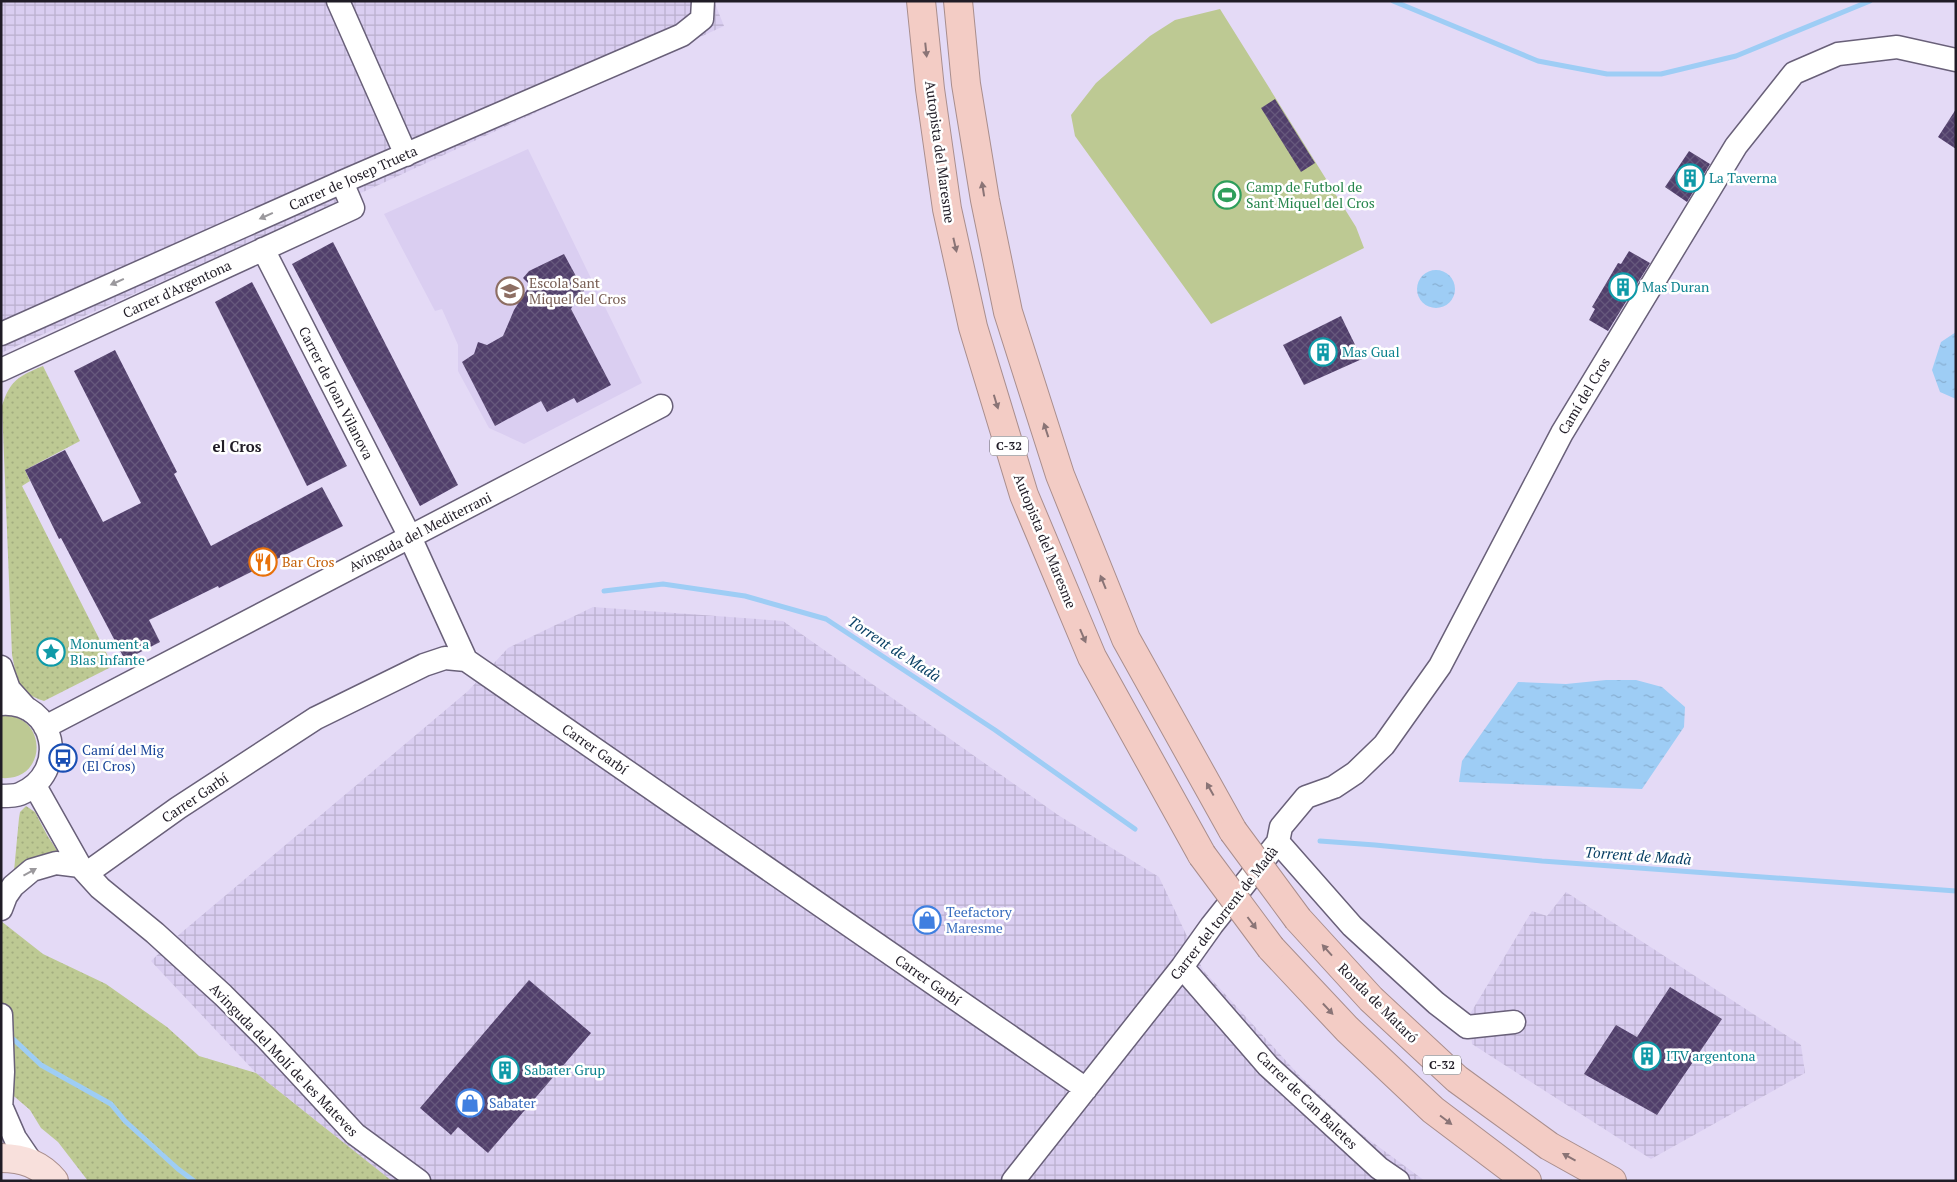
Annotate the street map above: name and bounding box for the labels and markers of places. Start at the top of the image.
building icon: La Taverna [1675,163,1705,193]
place label: La Taverna [1709,168,1777,187]
place label: Camp de Futbol de Sant Miquel del Cros [1246,177,1375,212]
sports icon: Camp de Futbol de Sant Miquel del Cros [1212,180,1242,210]
building icon: Mas Duran [1608,272,1638,302]
place label: Escola Sant Miquel del Cros [529,273,626,308]
school or university icon: Escola Sant Miquel del Cros [495,276,525,306]
place label: Mas Duran [1642,277,1710,296]
building icon: Mas Gual [1308,337,1338,367]
place label: Mas Gual [1342,342,1400,361]
restaurant icon: Bar Cros [248,547,278,577]
place label: Bar Cros [282,552,335,571]
place label: Monument a Blas Infante [70,634,149,669]
place icon: Monument a Blas Infante [36,637,66,667]
place label: Camí del Mig (El Cros) [82,740,165,775]
bus stop icon: Camí del Mig (El Cros) [48,743,78,773]
place label: Teefactory Maresme [946,902,1013,937]
shop icon: Teefactory Maresme [912,905,942,935]
building icon: ITV argentona [1632,1041,1662,1071]
place label: ITV argentona [1666,1046,1756,1065]
building icon: Sabater Grup [490,1055,520,1085]
place label: Sabater Grup [524,1060,605,1079]
shop icon: Sabater [455,1088,485,1118]
place label: Sabater [489,1093,537,1112]

